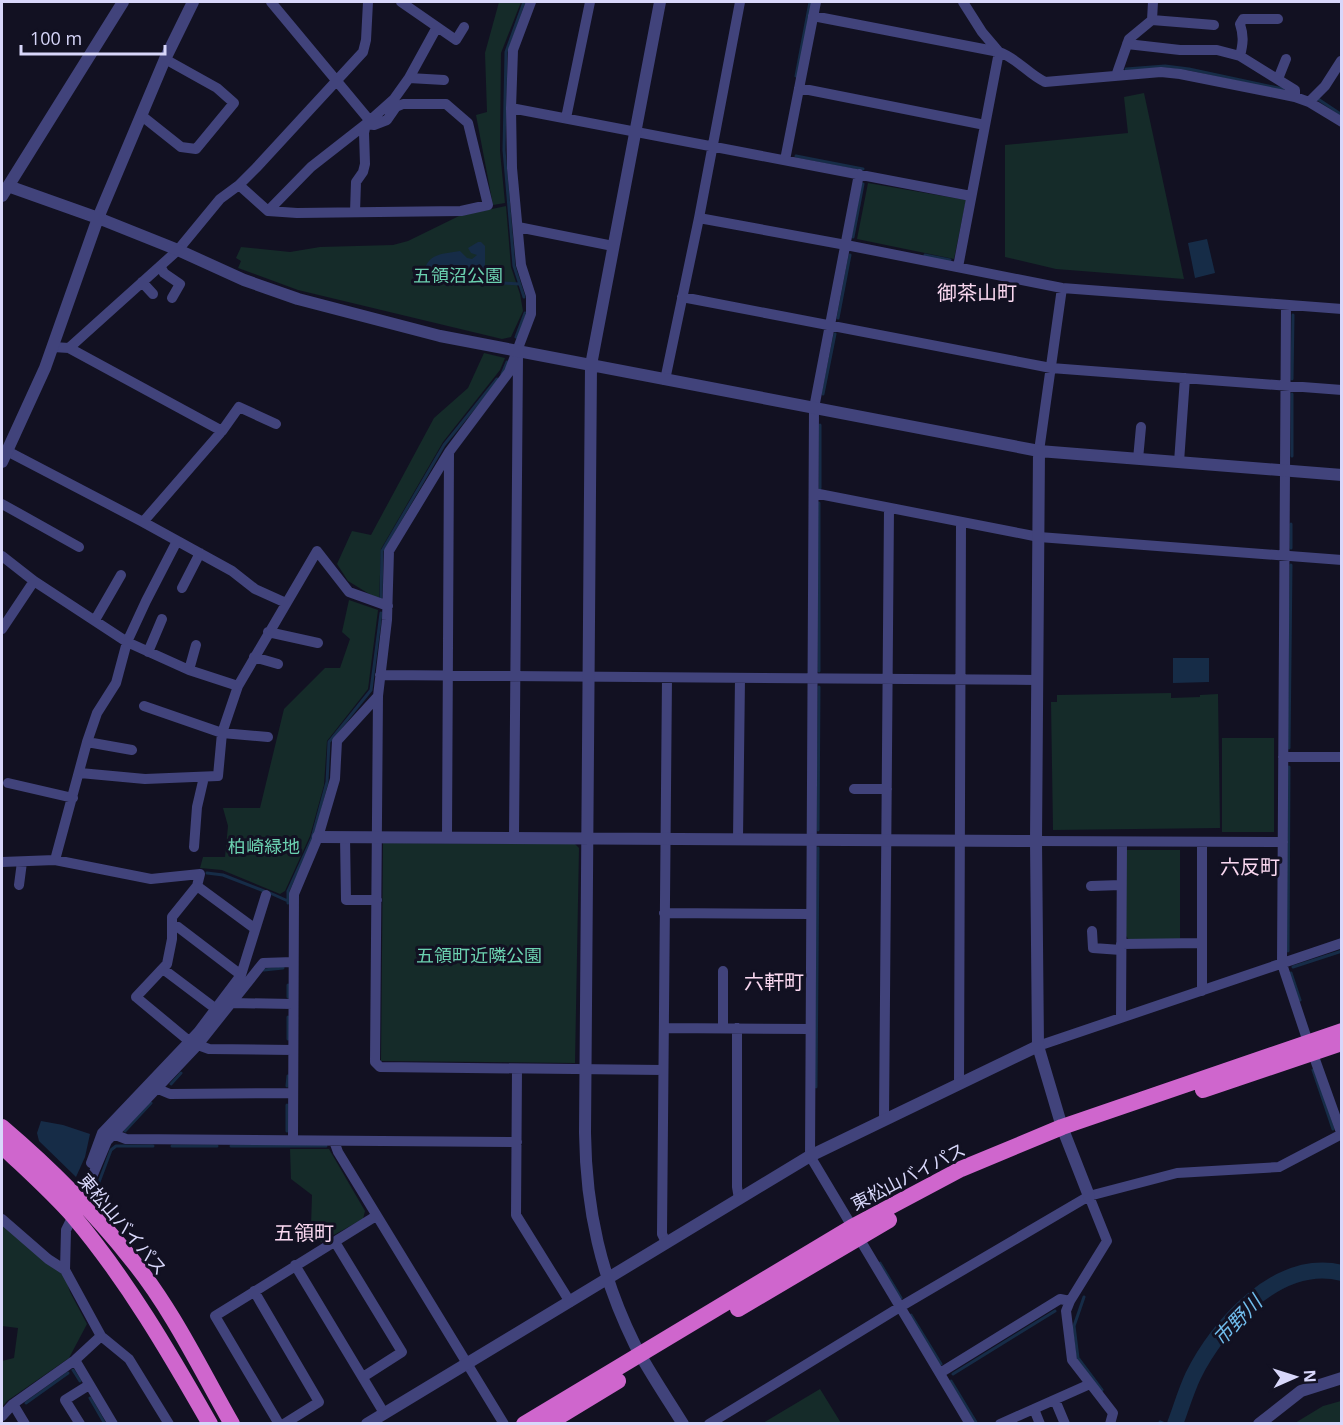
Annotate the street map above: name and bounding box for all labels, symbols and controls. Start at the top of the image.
scale bar [21,18,165,56]
text: 100 m [30,26,82,50]
park label: 五領沼公園 [413,263,503,287]
district label: 御茶山町 [937,279,1017,306]
park label: 柏崎緑地 [228,834,300,858]
district label: 六反町 [1220,853,1280,880]
park label: 五領町近隣公園 [416,943,542,967]
district label: 六軒町 [744,968,804,995]
street label: 東松山バイパス [847,1137,969,1215]
street label: 東松山バイパス [73,1168,173,1280]
district label: 五領町 [274,1219,334,1246]
water label: 市野川 [1206,1288,1269,1351]
north arrow [1265,1347,1325,1407]
text: N [1299,1369,1321,1383]

